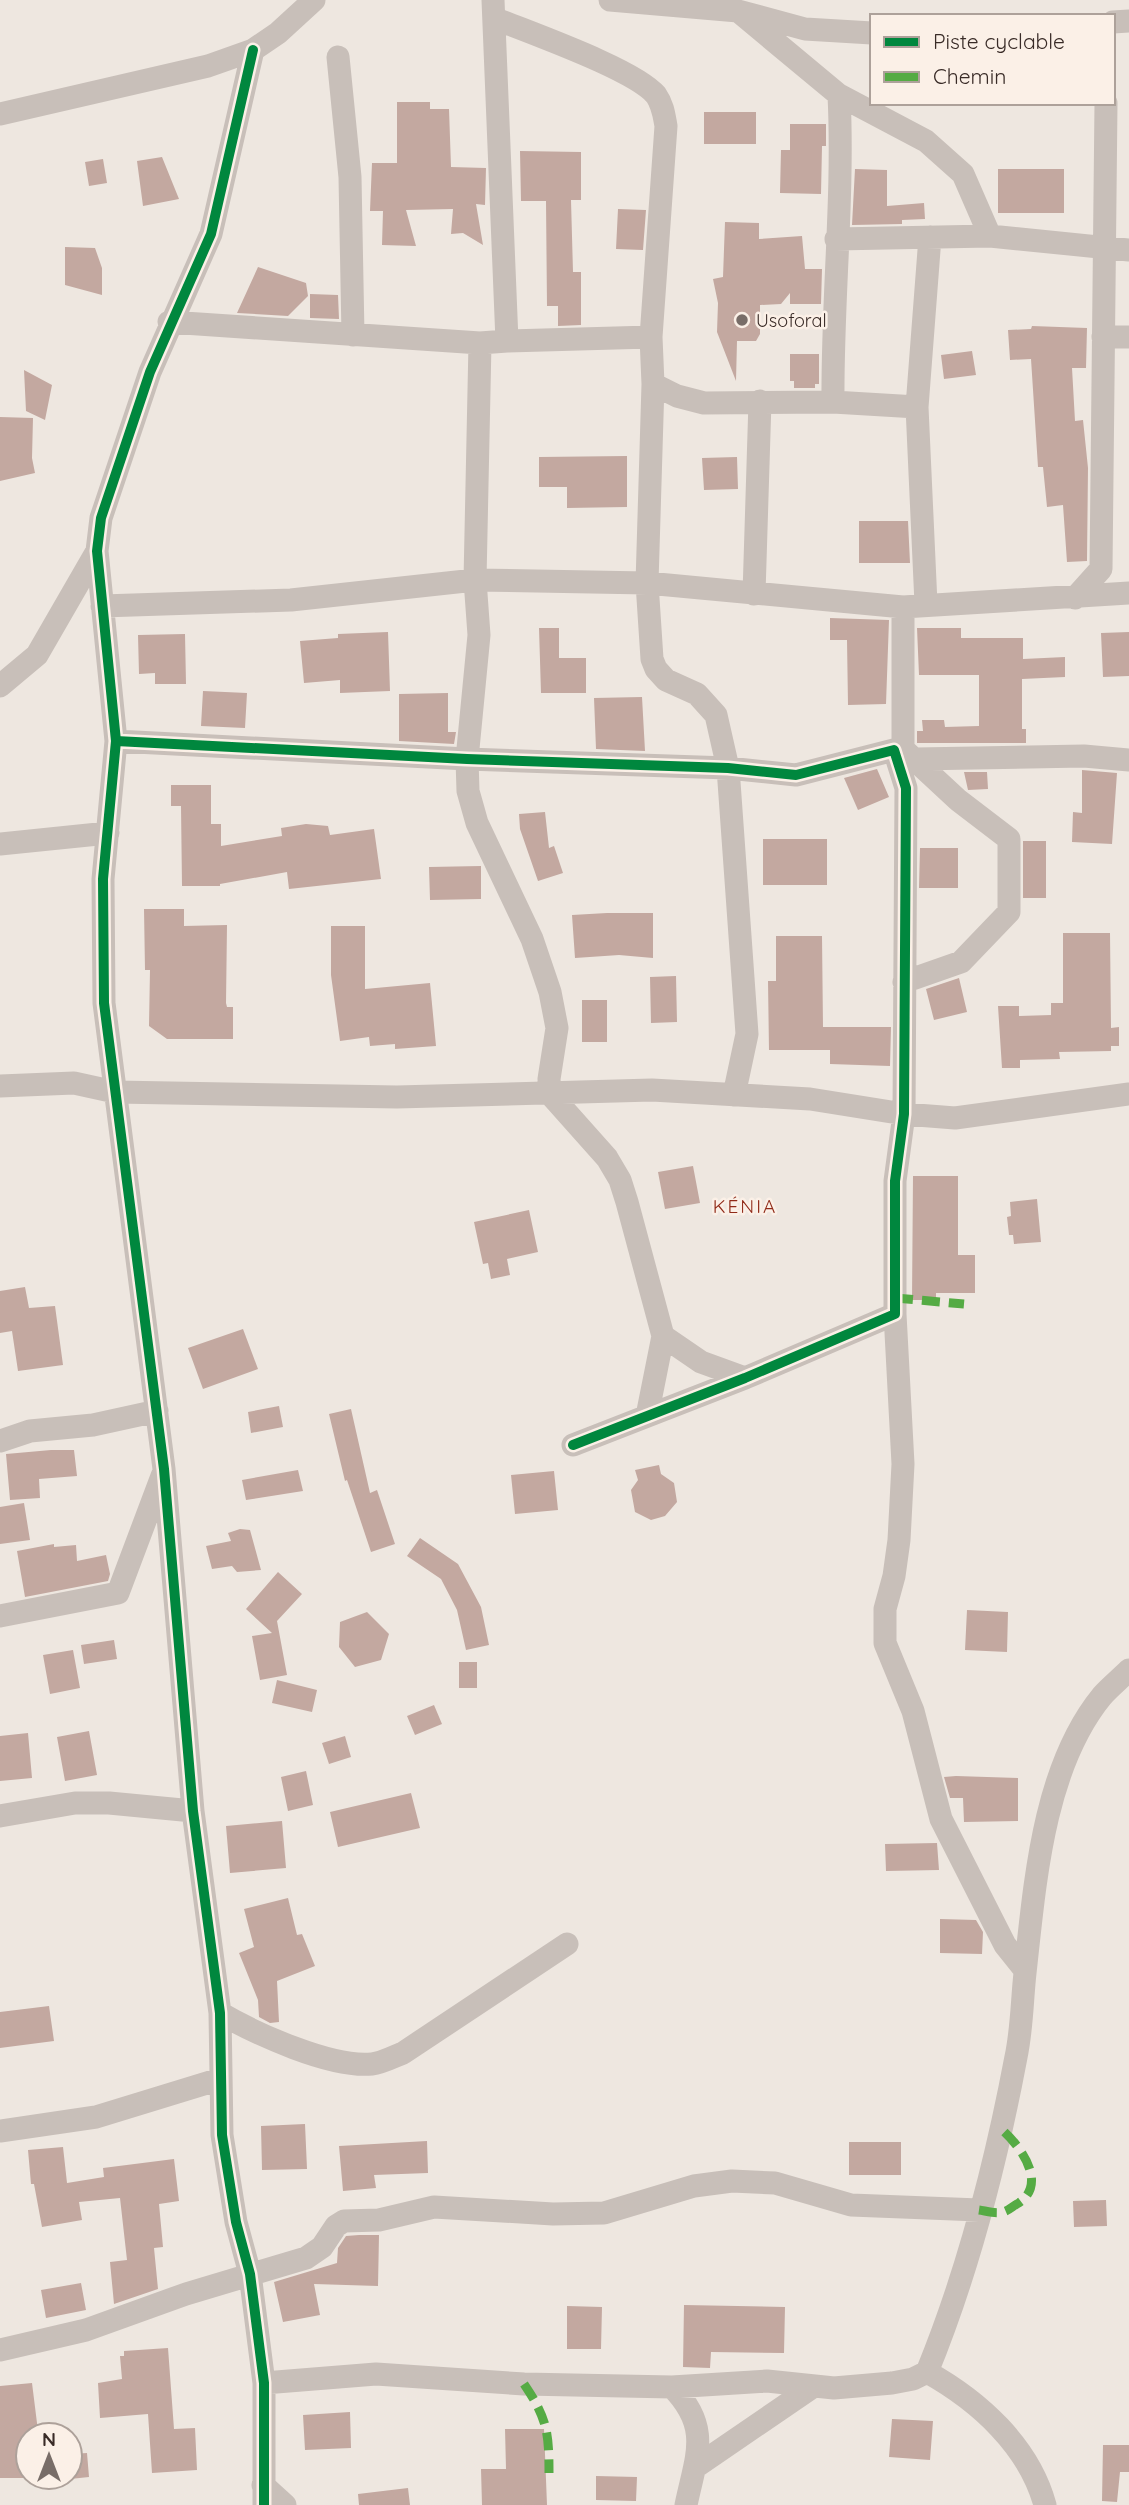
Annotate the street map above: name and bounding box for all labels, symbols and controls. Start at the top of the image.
legend [870,14,1115,105]
text: Piste cyclable [933,28,1065,54]
text: Chemin [933,63,1006,89]
place label: Usoforal [756,309,827,332]
marker: Usoforal [734,312,750,328]
district label: KÉNIA [713,1194,777,1218]
north arrow [14,2421,84,2491]
text: N [42,2427,56,2451]

